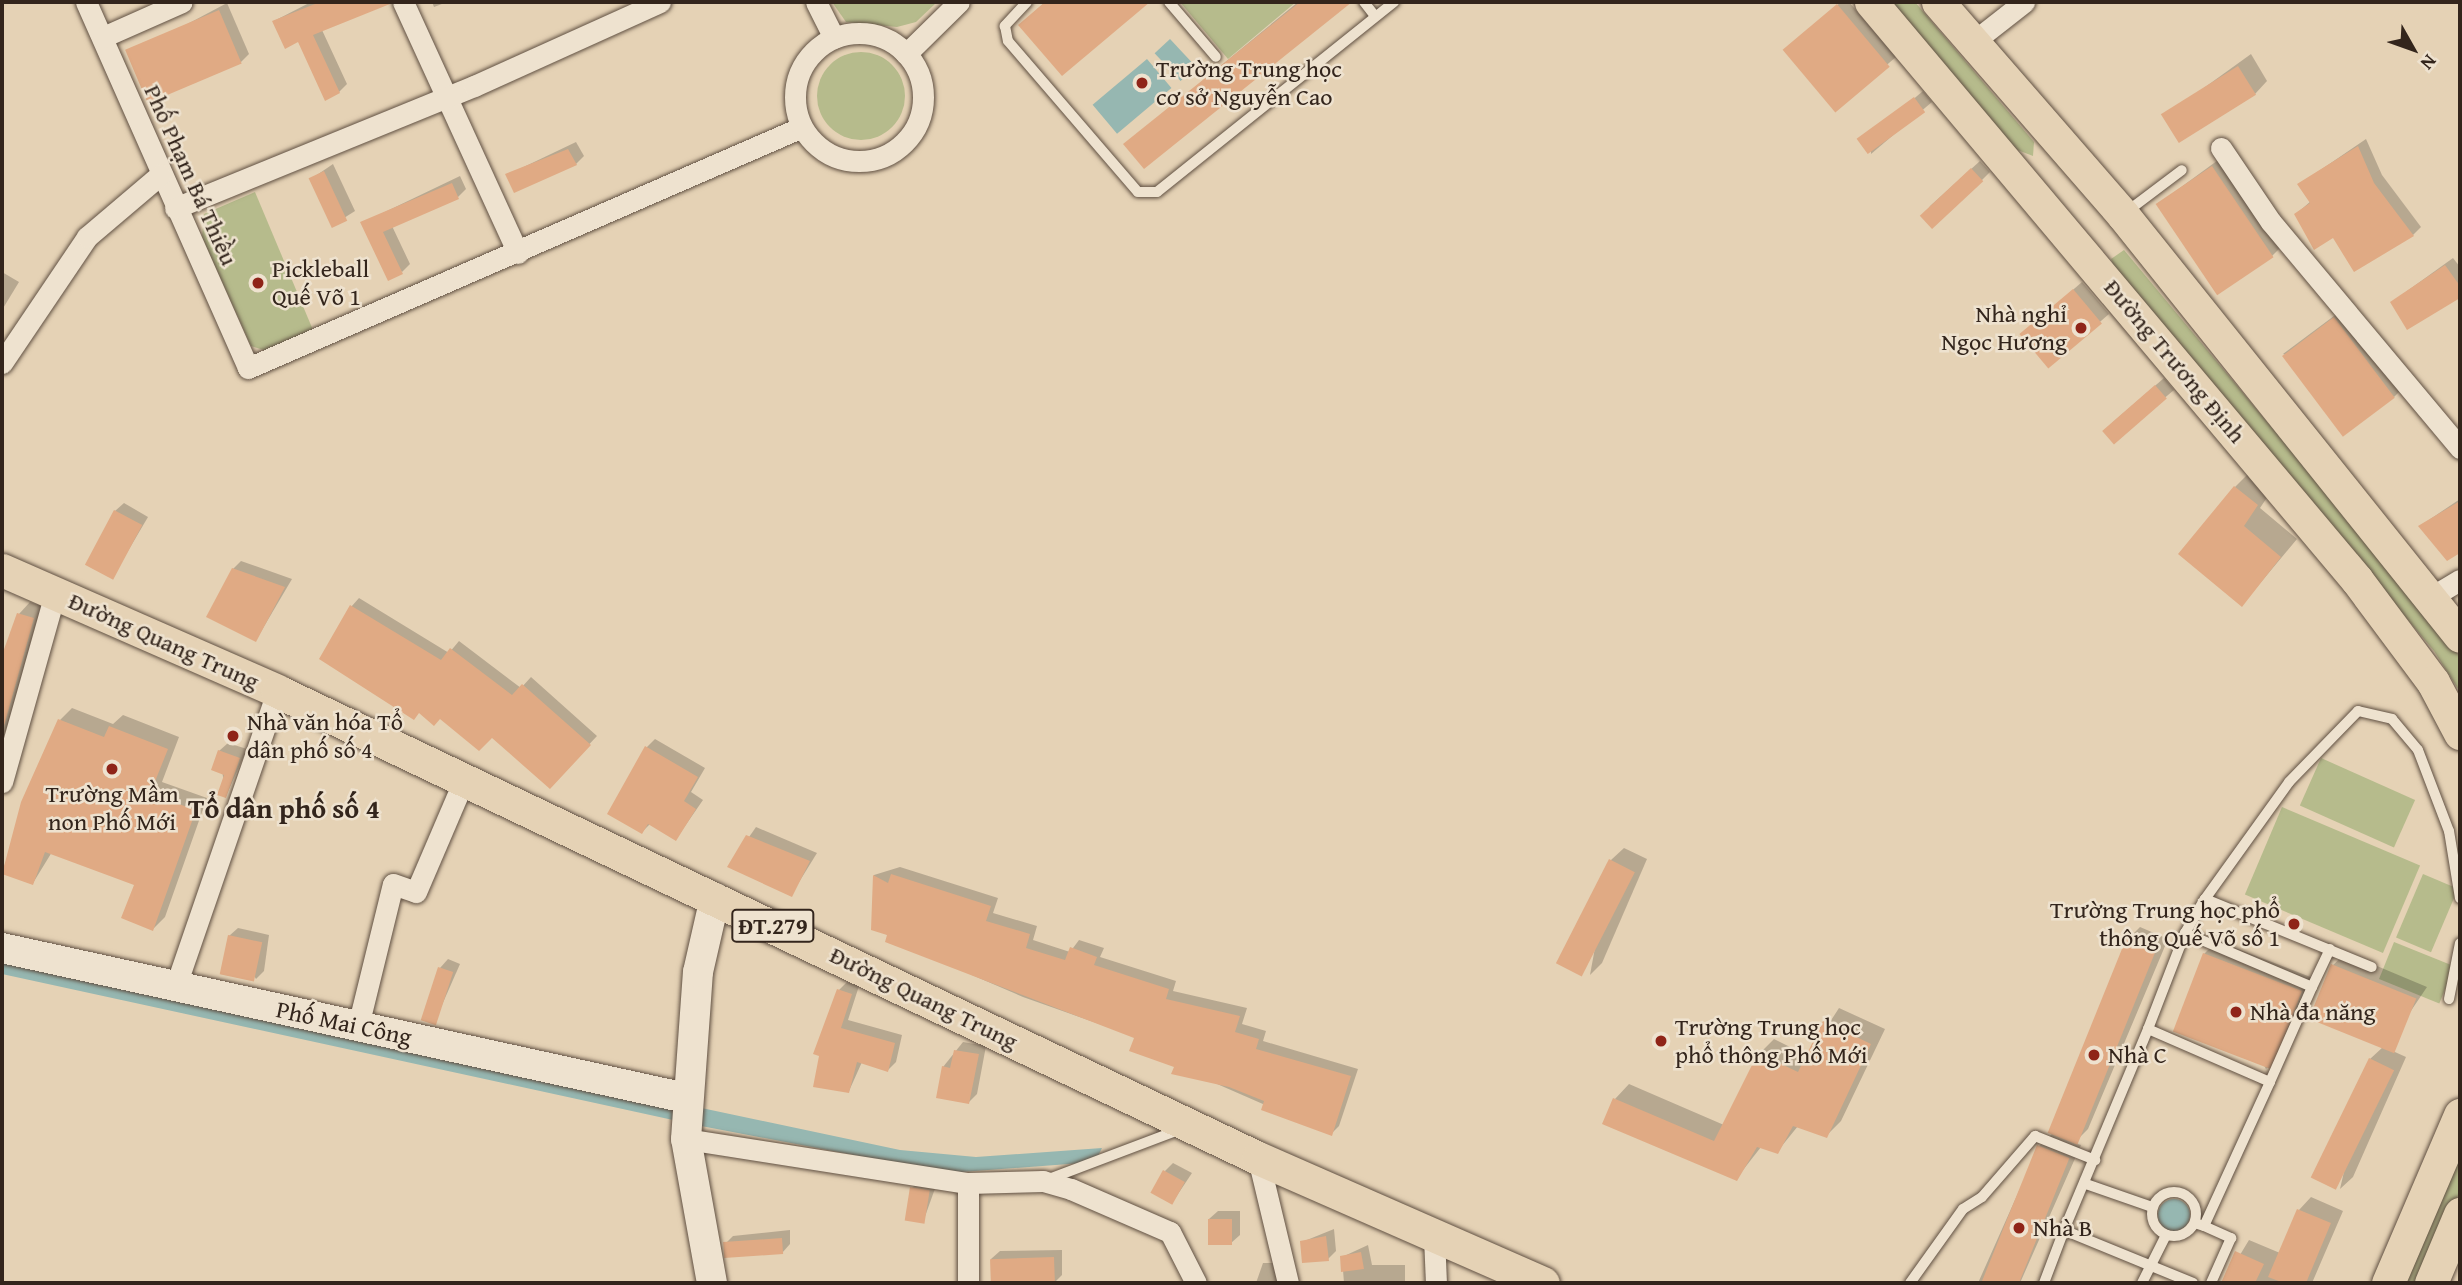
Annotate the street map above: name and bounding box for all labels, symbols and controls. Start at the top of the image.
north arrow [2378,14,2448,84]
text: N [2414,49,2444,76]
place label: Trường Trung học cơ sở Nguyễn Cao [1156,55,1342,111]
marker: Trường Trung học cơ sở Nguyễn Cao [1134,75,1150,91]
street label: Phố Phạm Bá Thiều [138,80,244,270]
place label: Pickleball Quế Võ 1 [272,255,369,311]
street label: Đường Trương Định [2098,273,2252,449]
marker: Pickleball Quế Võ 1 [250,275,266,291]
place label: Nhà nghỉ Ngọc Hương [1941,300,2067,356]
marker: Nhà nghỉ Ngọc Hương [2073,320,2089,336]
street label: Đường Quang Trung [64,586,264,696]
place label: Nhà văn hóa Tổ dân phố số 4 [247,708,403,764]
marker: Nhà văn hóa Tổ dân phố số 4 [225,728,241,744]
marker: Trường Mầm non Phố Mới [104,761,120,777]
place label: Trường Mầm non Phố Mới [45,780,179,836]
district label: Tổ dân phố số 4 [188,791,380,825]
place label: Trường Trung học phổ thông Quế Võ số 1 [2050,896,2280,952]
road number: ĐT.279 [731,906,815,945]
marker: Trường Trung học phổ thông Quế Võ số 1 [2286,916,2302,932]
street label: Đường Quang Trung [825,940,1023,1056]
street label: Phố Mai Công [274,995,414,1051]
place label: Nhà đa năng [2250,998,2375,1026]
marker: Nhà đa năng [2228,1004,2244,1020]
place label: Trường Trung học phổ thông Phố Mới [1675,1013,1867,1069]
marker: Trường Trung học phổ thông Phố Mới [1653,1033,1669,1049]
place label: Nhà C [2108,1041,2167,1069]
marker: Nhà C [2086,1047,2102,1063]
place label: Nhà B [2033,1214,2092,1242]
marker: Nhà B [2011,1220,2027,1236]

